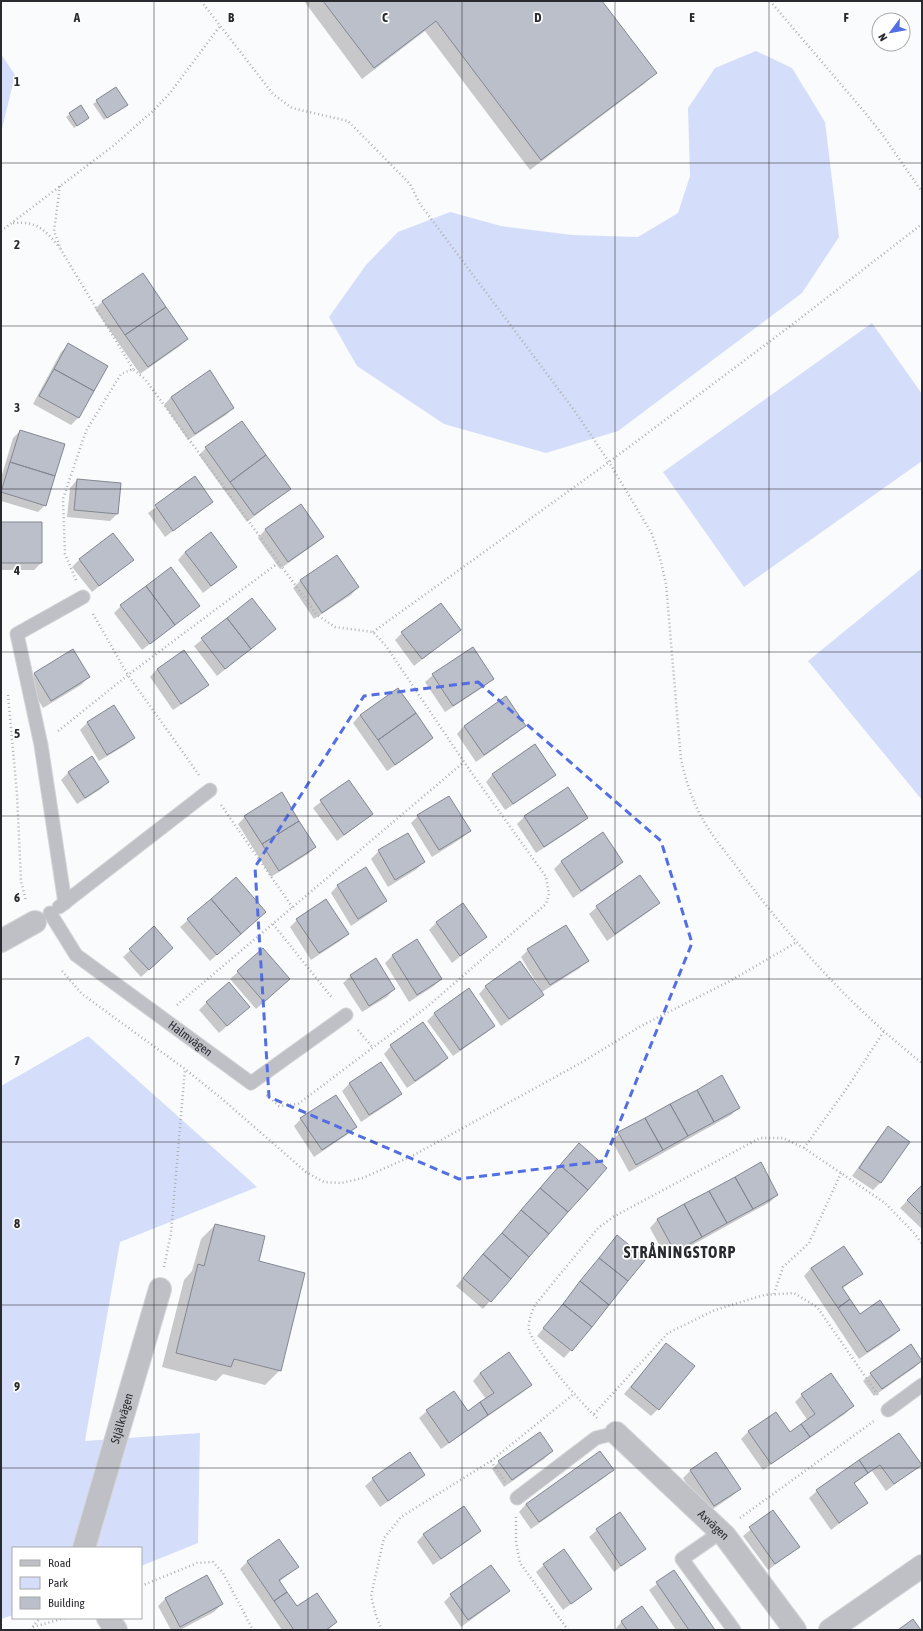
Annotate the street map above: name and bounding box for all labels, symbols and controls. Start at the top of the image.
text: A [73,10,81,25]
text: B [228,10,235,25]
text: C [382,10,388,25]
text: D [534,10,542,25]
text: E [689,10,695,25]
text: F [843,10,849,25]
north arrow [871,12,911,52]
text: N [876,31,889,43]
text: 1 [14,74,20,89]
text: 2 [14,237,20,252]
text: 3 [14,400,20,415]
text: 4 [13,563,20,578]
text: 5 [14,726,20,741]
text: 6 [14,890,20,905]
street label: Halmvägen [166,1018,215,1059]
text: 7 [14,1053,20,1068]
text: 8 [14,1216,20,1231]
district label: STRÅNINGSTORP [624,1242,736,1261]
text: 9 [14,1379,20,1394]
street label: Stjälkvägen [108,1392,136,1445]
street label: Axvägen [695,1507,732,1543]
legend [12,1547,142,1619]
text: Road [48,1556,71,1570]
text: Park [48,1576,69,1590]
text: Building [48,1596,86,1610]

